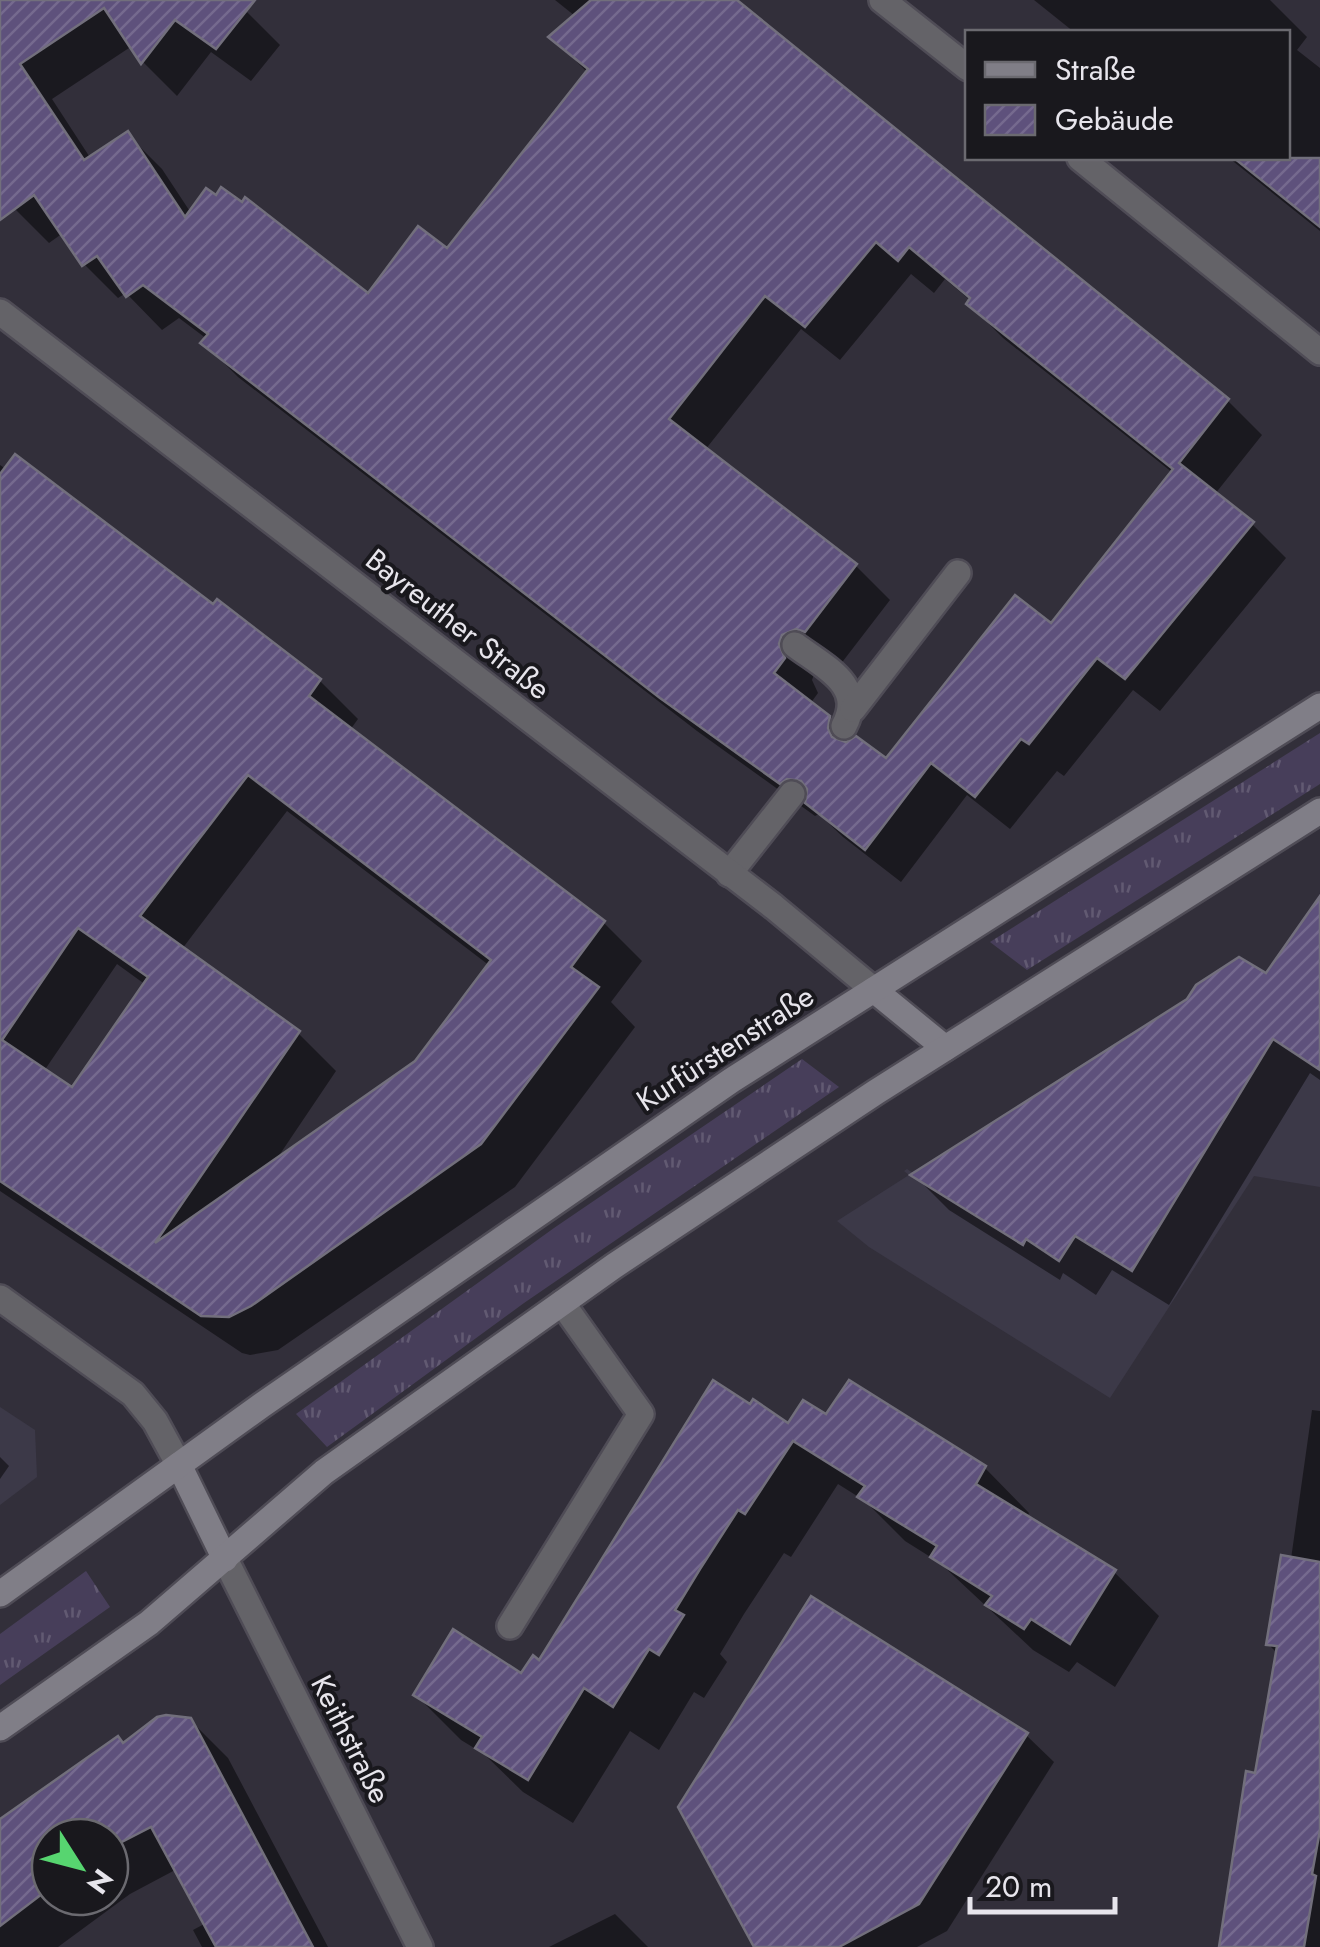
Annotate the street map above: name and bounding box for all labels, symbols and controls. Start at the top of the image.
legend [965,30,1290,160]
text: Straße [1055,48,1136,91]
text: Gebäude [1055,98,1174,141]
street label: Bayreuther Straße [357,538,559,710]
street label: Kurfürstenstraße [628,975,822,1121]
street label: Keithstraße [300,1667,402,1811]
north arrow [30,1817,130,1917]
scale bar [970,1852,1115,1914]
text: N [77,1860,123,1902]
text: 20 m [985,1865,1052,1908]

